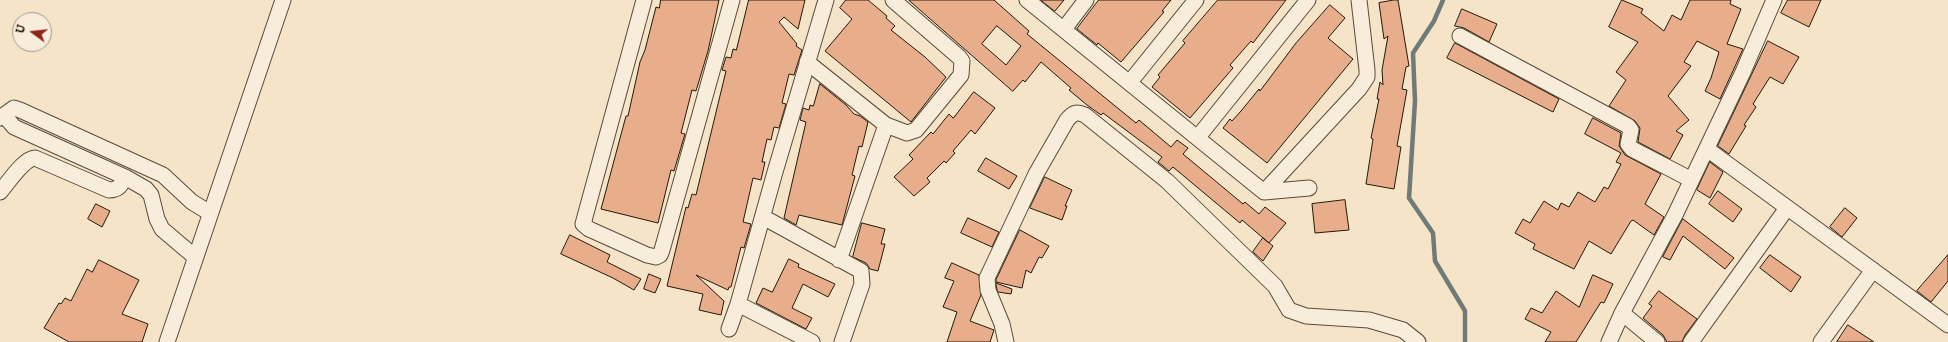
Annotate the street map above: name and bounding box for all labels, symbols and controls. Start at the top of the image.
north arrow [12,12,52,52]
text: U [14,23,29,35]

